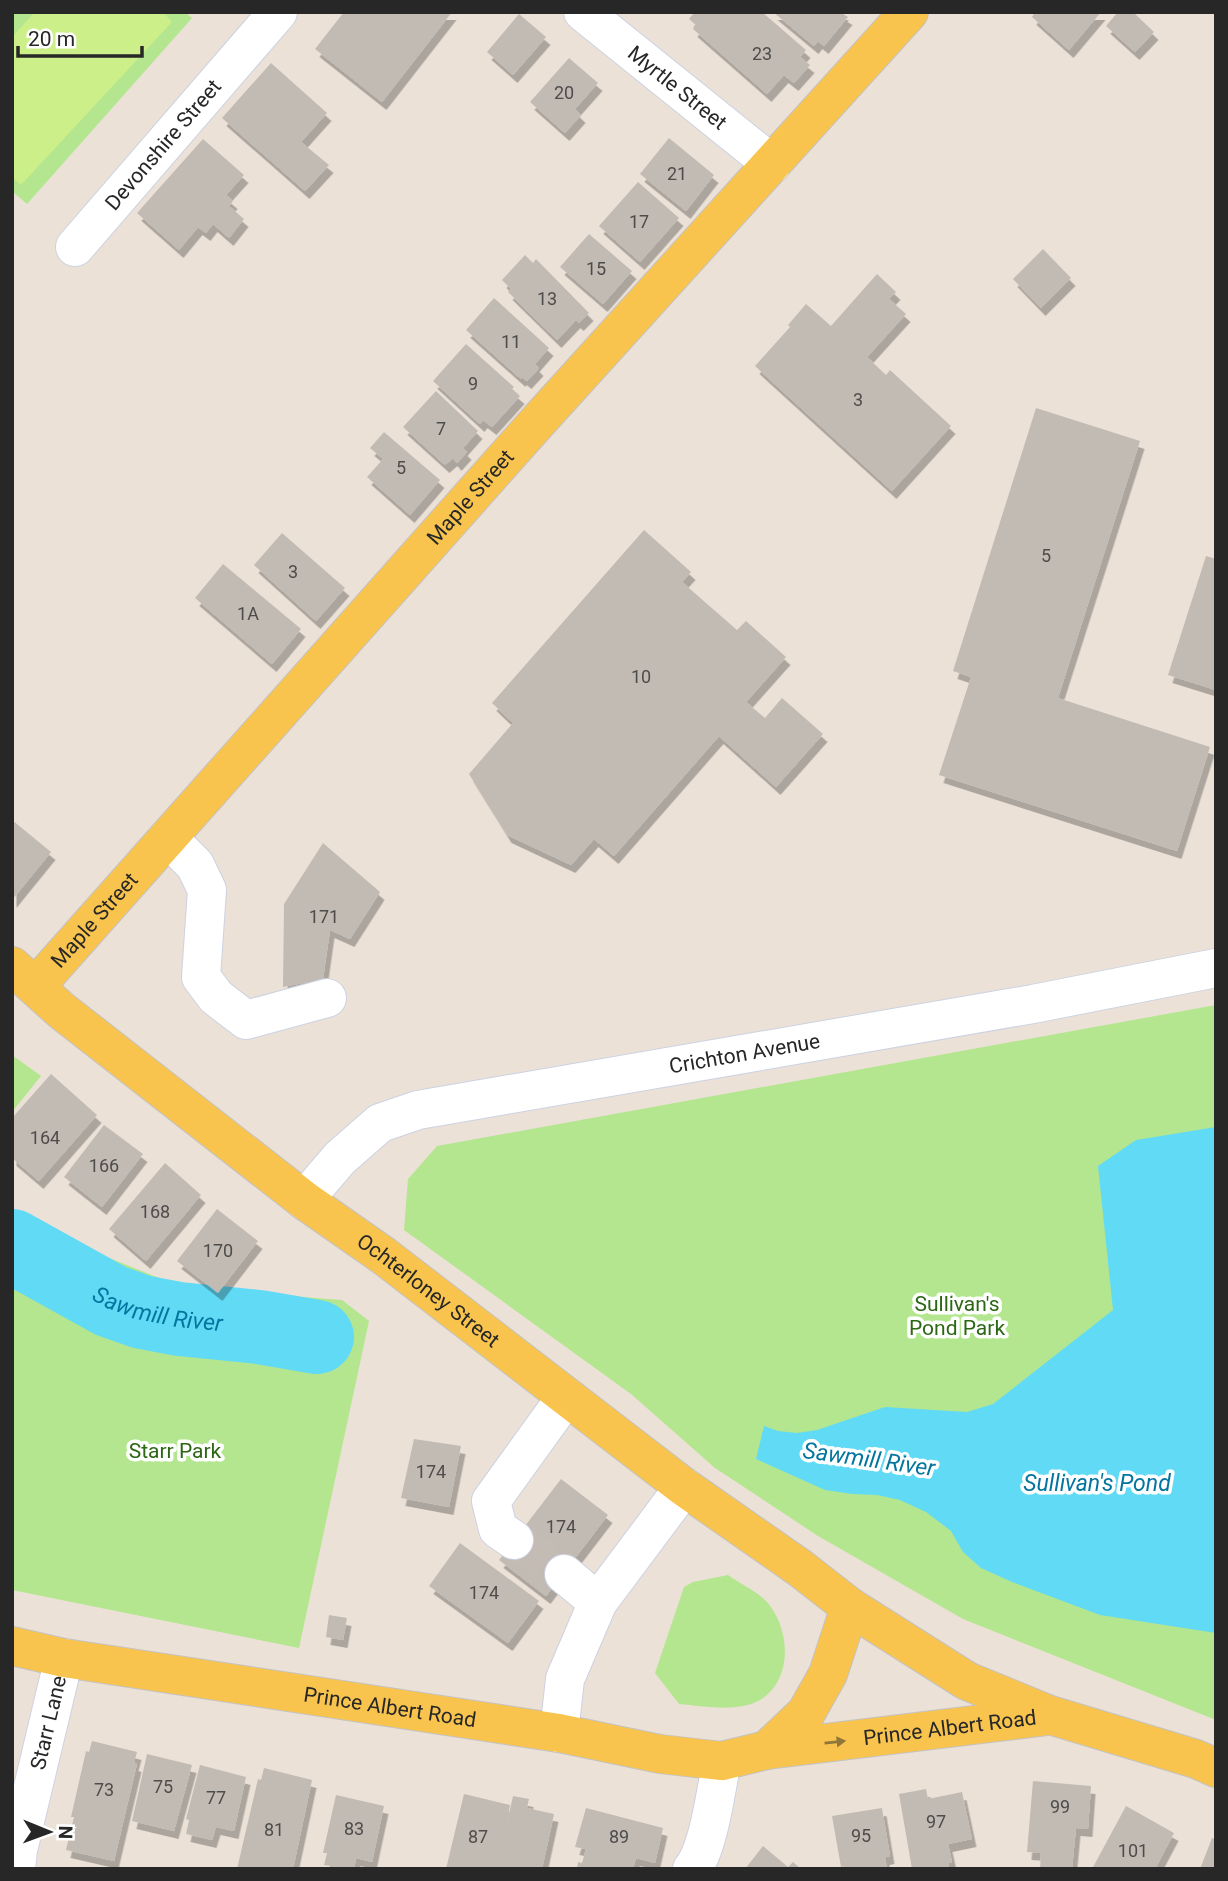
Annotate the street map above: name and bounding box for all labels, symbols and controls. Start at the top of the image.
scale bar [18,14,142,58]
text: 20 m [28,27,75,51]
street label: Myrtle Street [623,41,732,135]
house number: 23 [752,43,772,64]
street label: Devonshire Street [100,75,226,215]
house number: 20 [554,82,574,103]
house number: 21 [667,163,687,184]
house number: 17 [629,211,649,232]
house number: 15 [586,258,606,279]
house number: 13 [537,288,557,309]
house number: 11 [501,331,521,352]
house number: 9 [468,373,478,394]
house number: 3 [853,389,863,410]
house number: 7 [436,418,446,439]
street label: Maple Street [422,445,519,549]
house number: 5 [396,457,406,478]
house number: 5 [1041,545,1051,566]
house number: 3 [288,561,298,582]
house number: 1A [237,603,259,624]
house number: 10 [631,666,651,687]
street label: Maple Street [46,868,143,972]
house number: 171 [309,906,339,927]
street label: Crichton Avenue [667,1029,822,1079]
house number: 164 [30,1127,60,1148]
house number: 166 [89,1155,119,1176]
house number: 168 [140,1201,170,1222]
street label: Ochterloney Street [352,1229,504,1352]
house number: 170 [203,1240,233,1261]
water label: Sawmill River [88,1281,225,1337]
park label: Sullivan's Pond Park [909,1292,1005,1340]
water label: Sawmill River [801,1437,938,1482]
park label: Starr Park [129,1439,222,1463]
house number: 174 [416,1461,446,1482]
water label: Sullivan's Pond [1023,1470,1171,1497]
house number: 174 [546,1516,576,1537]
house number: 174 [469,1582,499,1603]
street label: Starr Lane [26,1673,71,1772]
street label: Prince Albert Road [302,1682,478,1732]
street label: Prince Albert Road [862,1706,1038,1750]
one-way arrow [824,1736,846,1747]
house number: 75 [153,1776,173,1797]
house number: 73 [94,1779,114,1800]
house number: 77 [206,1787,226,1808]
house number: 99 [1050,1796,1070,1817]
north arrow [14,1797,84,1867]
house number: 97 [926,1811,946,1832]
house number: 83 [344,1818,364,1839]
house number: 81 [264,1819,284,1840]
text: N [54,1825,77,1839]
house number: 95 [851,1825,871,1846]
house number: 87 [468,1826,488,1847]
house number: 89 [609,1826,629,1847]
house number: 101 [1118,1840,1148,1861]

